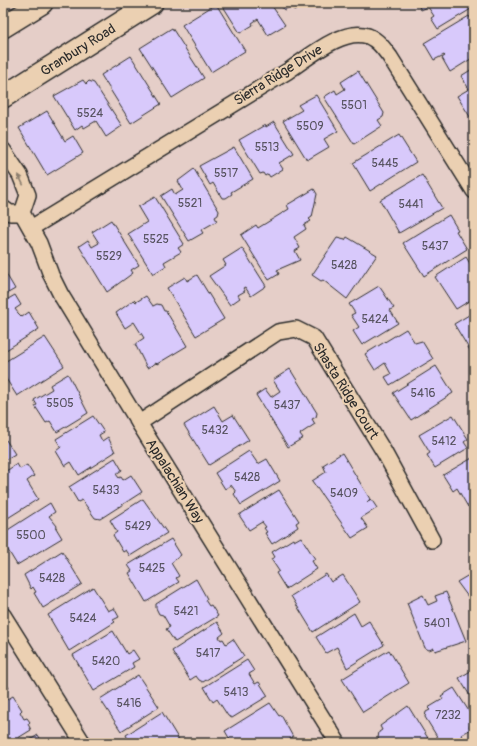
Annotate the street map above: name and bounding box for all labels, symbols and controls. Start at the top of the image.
street label: Granbury Road [37,20,119,80]
street label: Sierra Ridge Drive [231,41,326,109]
house number: 5501 [341,98,367,113]
house number: 5524 [77,106,103,121]
house number: 5509 [296,119,324,134]
house number: 5513 [255,140,279,155]
house number: 5445 [372,156,398,171]
house number: 5517 [214,166,239,181]
one-way arrow [18,174,24,186]
house number: 5521 [178,196,202,211]
house number: 5441 [398,197,424,212]
house number: 5525 [143,232,169,247]
house number: 5437 [422,239,449,254]
house number: 5529 [96,249,122,264]
house number: 5428 [331,258,357,273]
house number: 5424 [361,312,389,327]
street label: Shasta Ridge Court [309,339,383,443]
house number: 5416 [410,386,436,401]
house number: 5505 [46,396,74,411]
house number: 5437 [274,398,301,413]
house number: 5432 [202,423,229,438]
house number: 5412 [432,434,457,449]
street label: Appalachian Way [142,436,208,526]
house number: 5428 [234,470,260,485]
house number: 5433 [93,483,120,498]
house number: 5409 [330,486,358,501]
house number: 5429 [125,519,151,534]
house number: 5500 [16,528,46,543]
house number: 5425 [139,561,165,576]
house number: 5428 [39,571,65,586]
house number: 5421 [174,604,198,619]
house number: 5424 [69,611,97,626]
house number: 5401 [424,616,450,631]
house number: 5417 [196,646,221,661]
house number: 5420 [92,654,120,669]
house number: 5413 [224,685,249,700]
house number: 5416 [116,696,142,711]
house number: 7232 [435,708,461,723]

